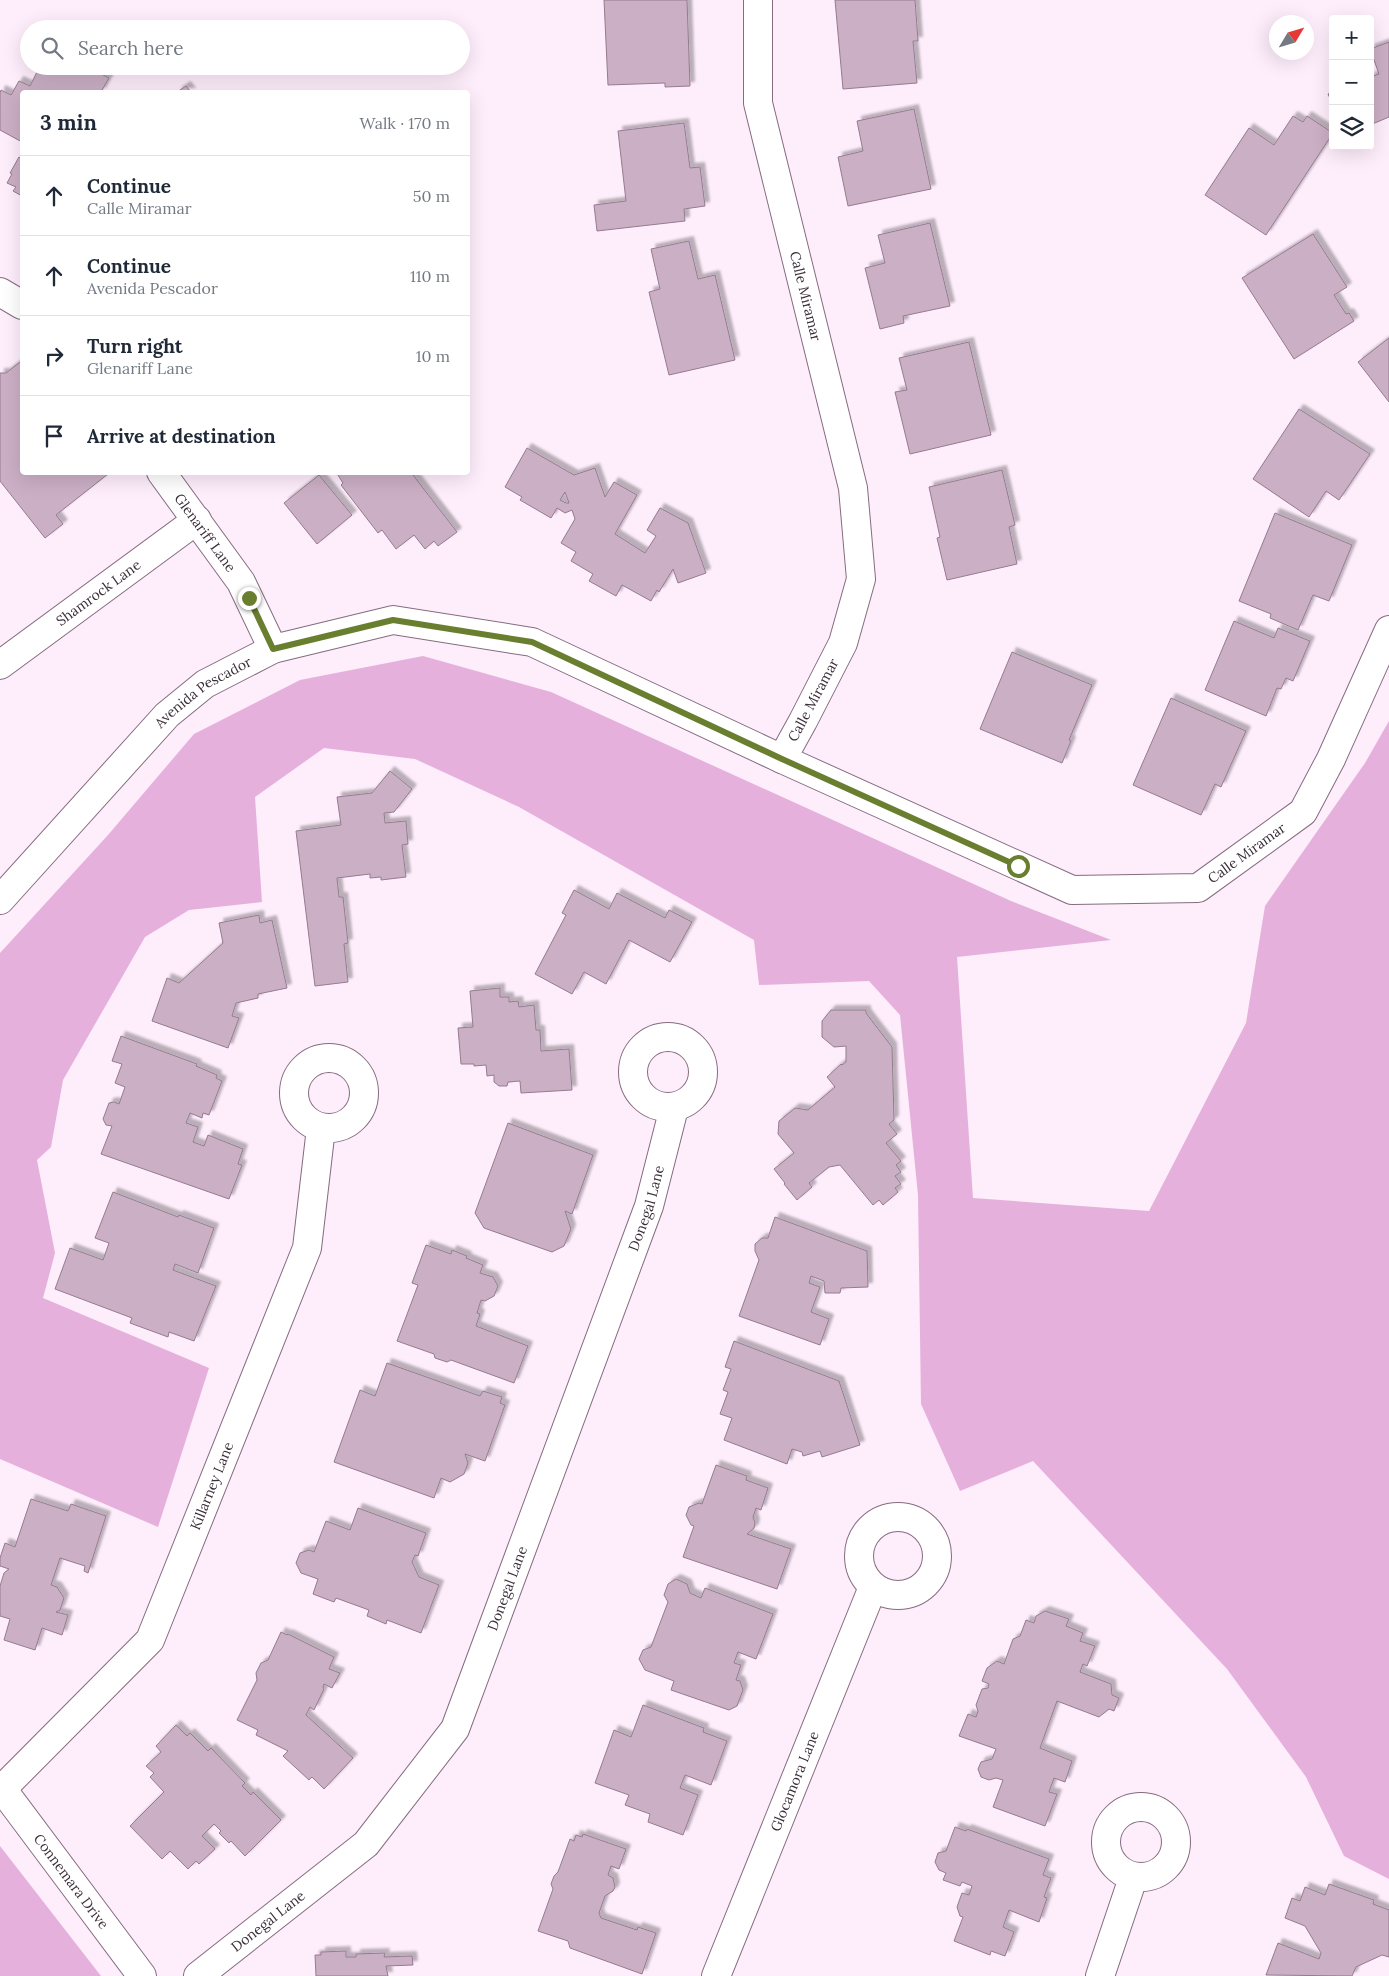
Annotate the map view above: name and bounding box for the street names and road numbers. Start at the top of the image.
street label: Calle Miramar [786,250,825,343]
street label: Glenariff Lane [171,490,240,576]
street label: Shamrock Lane [52,555,144,630]
street label: Avenida Pescador [150,653,254,733]
street label: Calle Miramar [784,655,842,745]
street label: Calle Miramar [1204,819,1289,887]
street label: Donegal Lane [624,1163,668,1254]
street label: Killarney Lane [186,1439,238,1533]
street label: Donegal Lane [483,1543,531,1633]
street label: Glocamora Lane [766,1728,823,1834]
street label: Connemara Drive [30,1830,113,1933]
street label: Donegal Lane [227,1886,309,1956]

